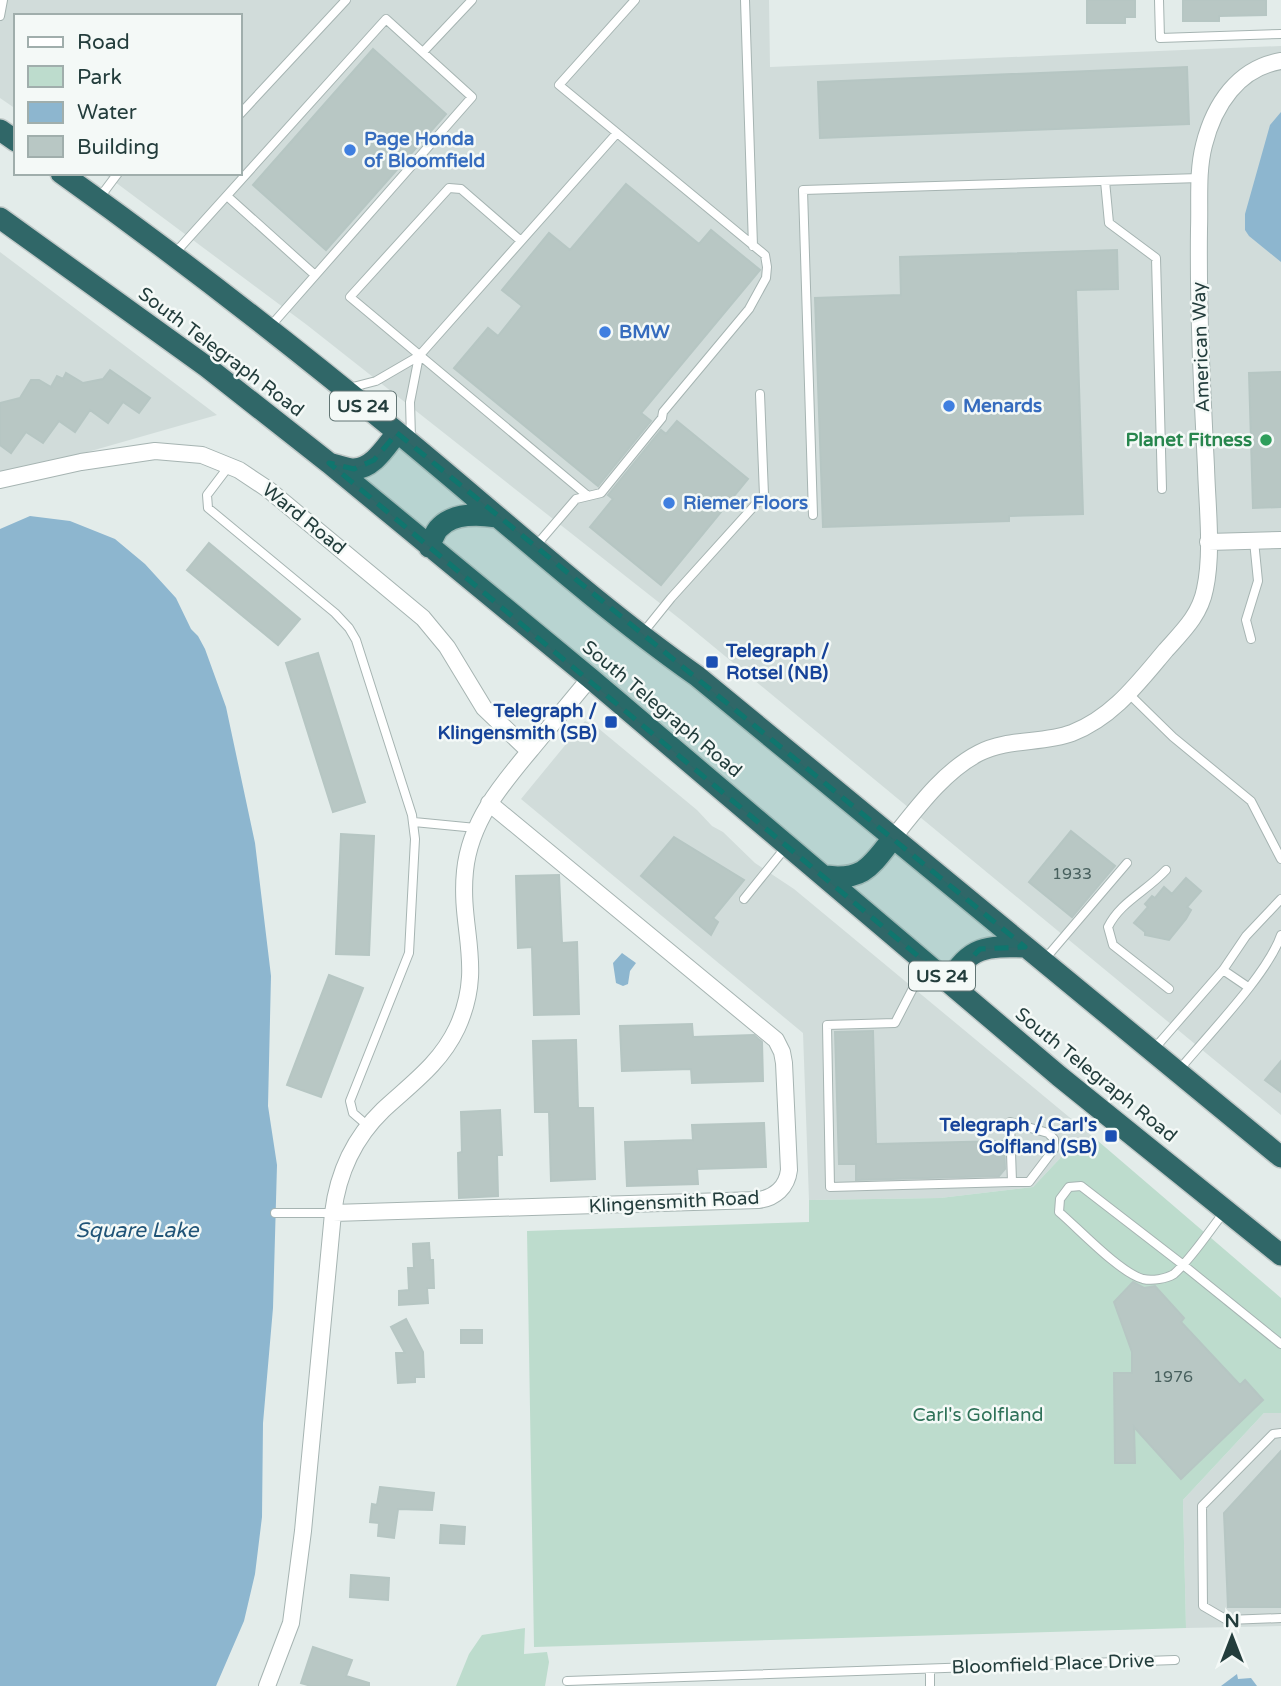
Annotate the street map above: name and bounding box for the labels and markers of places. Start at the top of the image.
place label: Page Honda of Bloomfield [364,128,485,172]
marker: Page Honda of Bloomfield [342,142,358,158]
place label: BMW [619,321,671,343]
marker: BMW [597,324,613,340]
place label: Menards [963,395,1042,417]
marker: Menards [941,398,957,414]
place label: Planet Fitness [1126,429,1252,451]
marker: Planet Fitness [1258,432,1274,448]
place label: Riemer Floors [683,492,808,514]
marker: Riemer Floors [661,495,677,511]
place label: Telegraph / Rotsel (NB) [725,640,829,684]
marker: Telegraph / Rotsel (NB) [704,654,720,670]
place label: Telegraph / Klingensmith (SB) [437,700,597,745]
marker: Telegraph / Klingensmith (SB) [603,714,619,730]
place label: Telegraph / Carl's Golfland (SB) [938,1114,1097,1158]
marker: Telegraph / Carl's Golfland (SB) [1103,1128,1119,1144]

